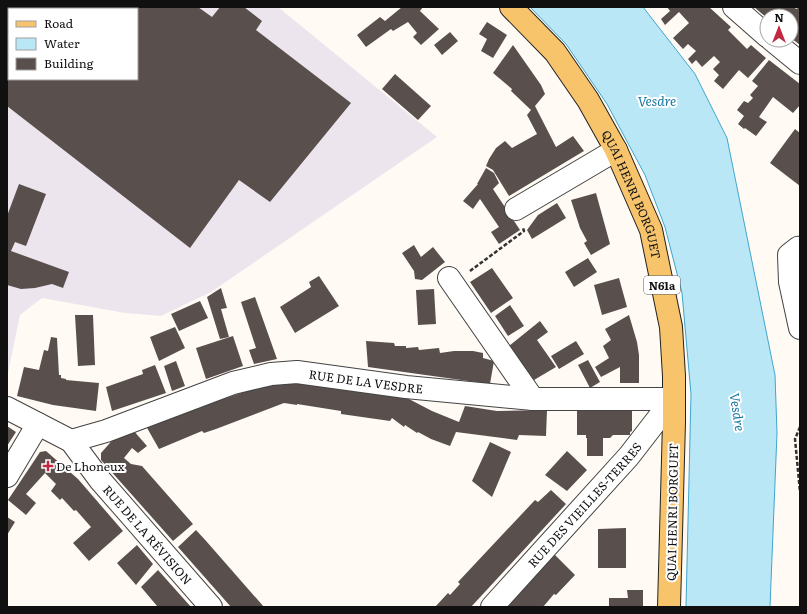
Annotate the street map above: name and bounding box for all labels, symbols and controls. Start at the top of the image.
legend [8,8,138,80]
north arrow [759,8,799,48]
text: N [774,9,784,25]
text: Road [44,14,74,32]
text: Water [44,34,80,52]
text: Building [44,54,94,72]
water label: Vesdre [638,91,676,110]
street label: QUAI HENRI BORGUET [598,127,666,261]
road number: N61a [644,276,680,294]
street label: RUE DE LA VESDRE [308,365,424,398]
water label: Vesdre [726,391,750,433]
street label: RUE DES VIEILLES-TERRES [523,438,646,571]
street label: QUAI HENRI BORGUET [662,443,682,581]
place label: De Lhoneux [56,457,125,475]
marker: De Lhoneux [43,461,53,471]
street label: RUE DE LA RÉVISION [99,481,196,588]

